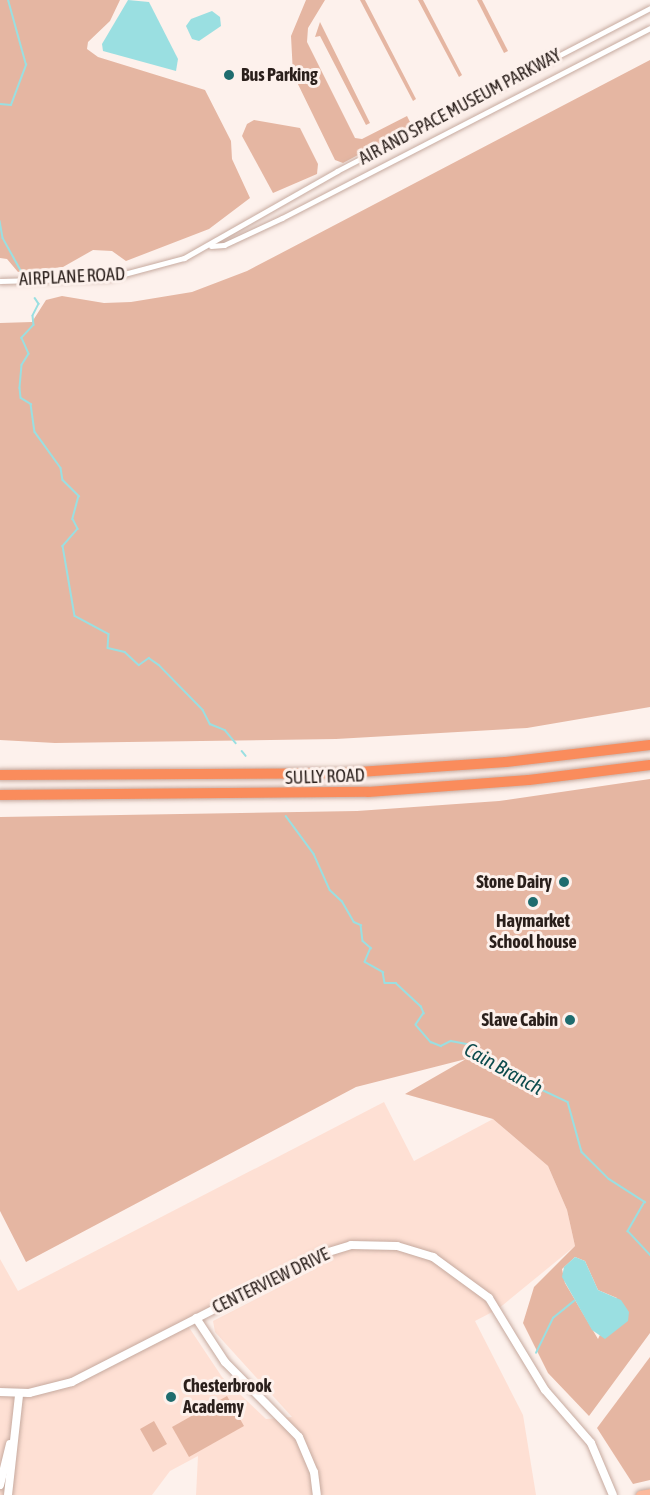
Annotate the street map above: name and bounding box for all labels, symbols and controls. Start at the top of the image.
street label: AIR AND SPACE MUSEUM PARKWAY [355,44,565,170]
place label: Bus Parking [241,64,318,86]
marker: Bus Parking [222,68,236,82]
street label: AIRPLANE ROAD [19,263,125,291]
street label: SULLY ROAD [285,765,365,789]
place label: Stone Dairy [476,871,552,893]
marker: Stone Dairy [557,875,571,889]
marker: Haymarket School house [526,895,540,909]
place label: Haymarket School house [489,911,577,954]
place label: Slave Cabin [482,1009,558,1031]
marker: Slave Cabin [563,1013,577,1027]
water label: Cain Branch [460,1037,548,1099]
street label: CENTERVIEW DRIVE [209,1243,333,1319]
place label: Chesterbrook Academy [183,1376,272,1418]
marker: Chesterbrook Academy [164,1390,178,1404]

